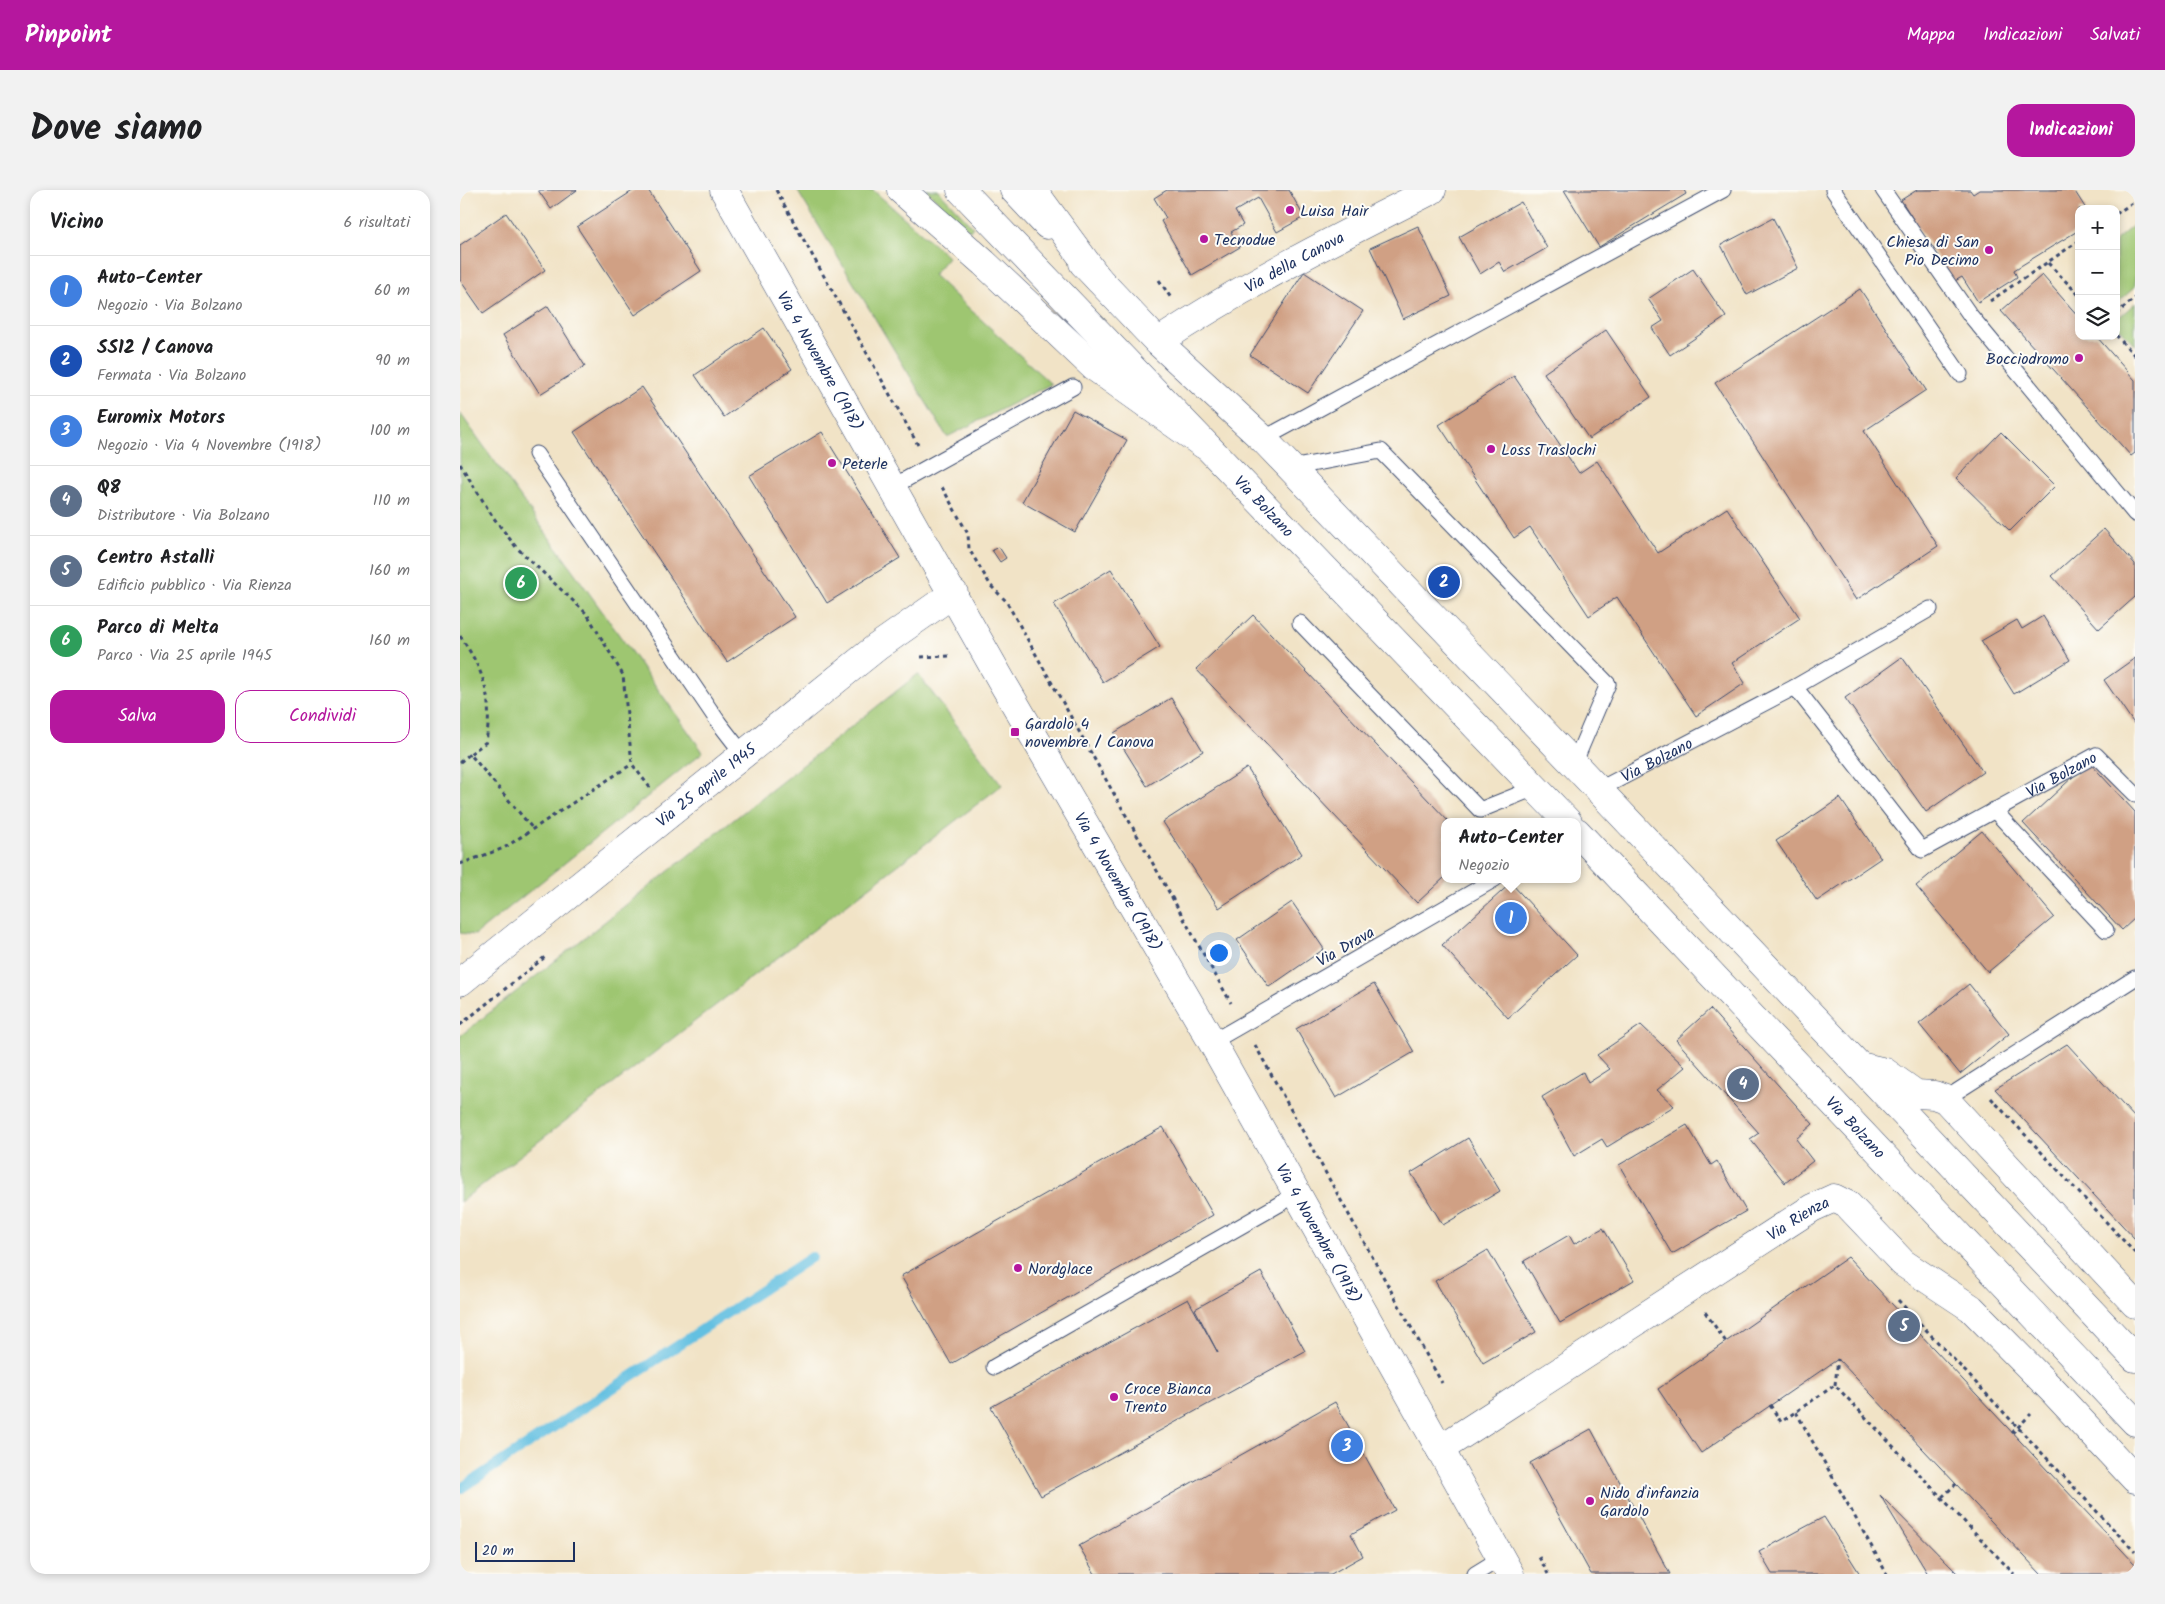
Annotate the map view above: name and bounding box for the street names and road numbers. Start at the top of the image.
street label: Via della Canova [1240,226,1349,300]
street label: Via 4 Novembre (1918) [770,287,869,436]
street label: Via Bolzano [1227,470,1299,544]
street label: Via Bolzano [1617,732,1698,790]
street label: Via 25 aprile 1945 [651,737,763,834]
street label: Via Bolzano [2022,746,2102,805]
street label: Via 4 Novembre (1918) [1067,808,1167,956]
street label: Via Drava [1312,921,1380,974]
street label: Via Bolzano [1819,1091,1891,1165]
street label: Via 4 Novembre (1918) [1269,1159,1367,1309]
street label: Via Rienza [1762,1191,1834,1248]

